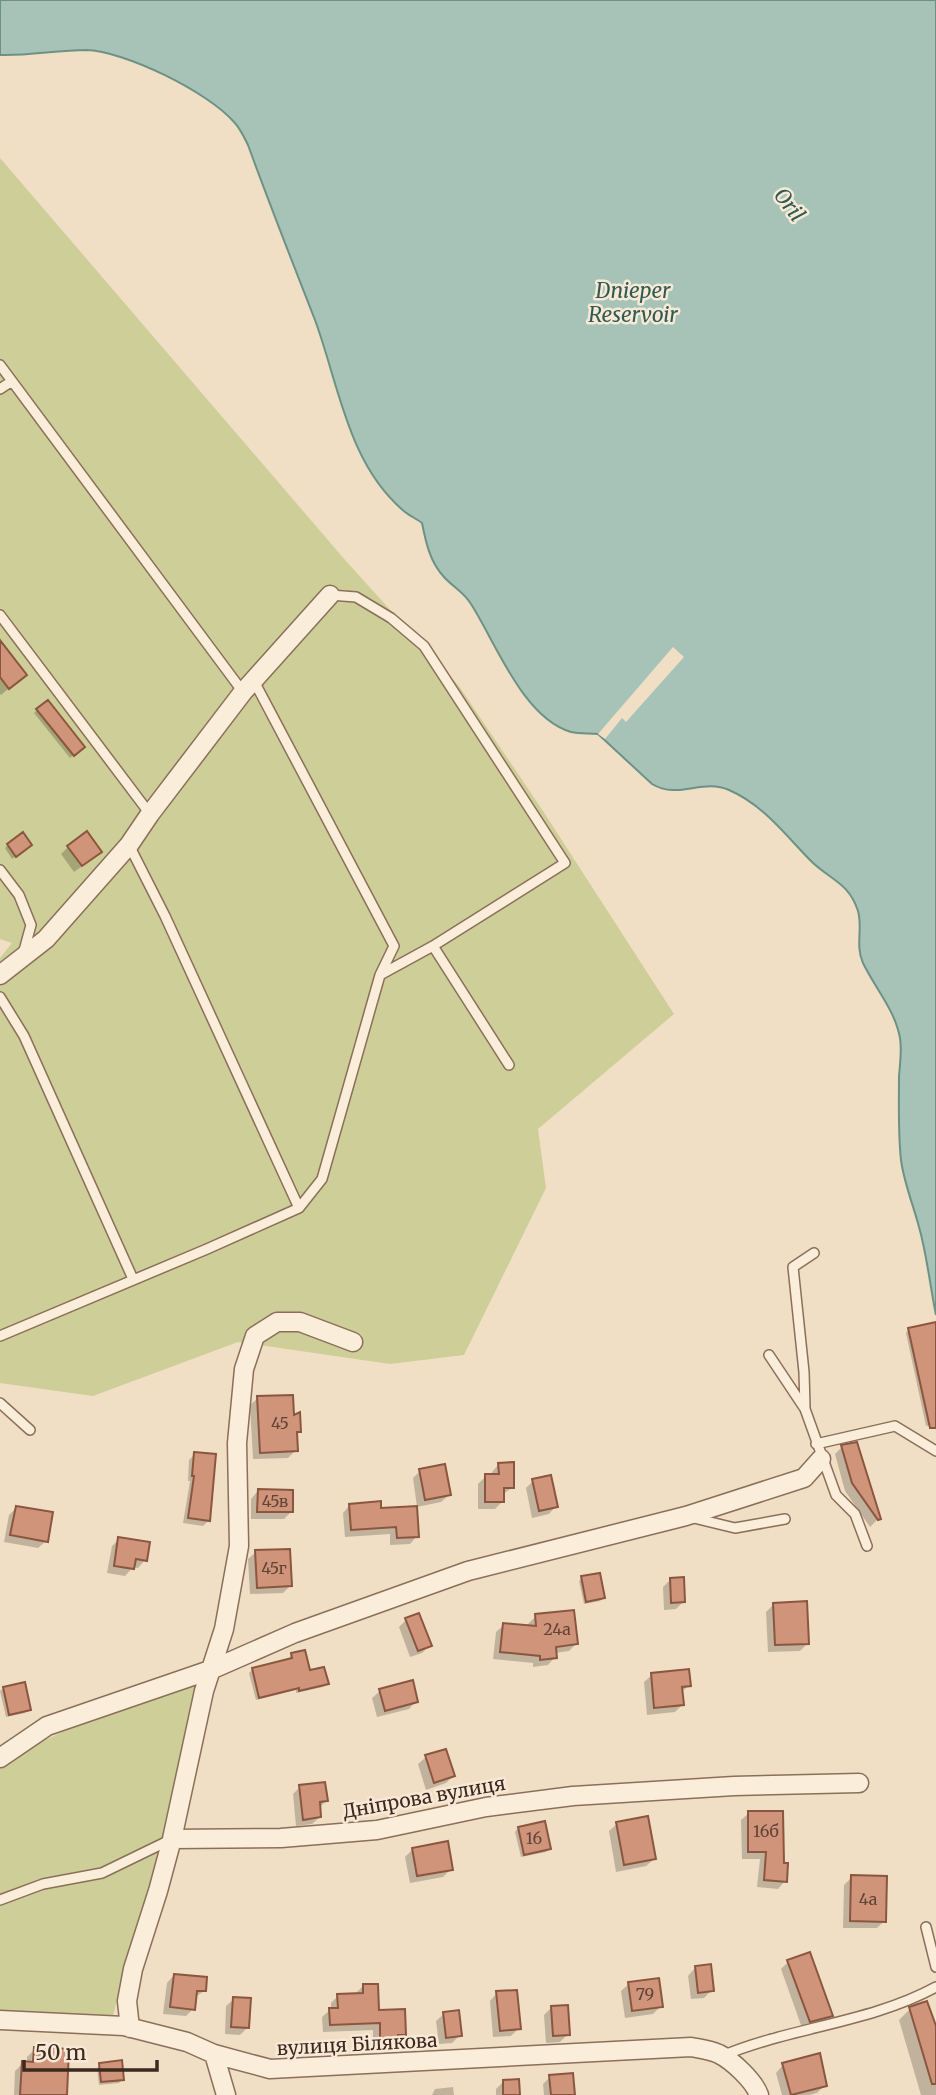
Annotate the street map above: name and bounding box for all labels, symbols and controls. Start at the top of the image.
water label: Oril [768,182,811,227]
water label: Dnieper Reservoir [588,277,678,328]
house number: 45 [271,1413,289,1433]
house number: 45в [262,1491,288,1511]
house number: 45г [261,1558,287,1578]
house number: 24а [543,1619,571,1639]
street label: Дніпрова вулиця [341,1771,507,1823]
house number: 16б [753,1821,779,1841]
house number: 16 [526,1828,542,1848]
house number: 4а [859,1889,878,1909]
house number: 79 [636,1984,654,2004]
scale bar [24,2028,158,2072]
street label: вулиця Білякова [276,2028,438,2060]
text: 50 m [35,2039,86,2066]

